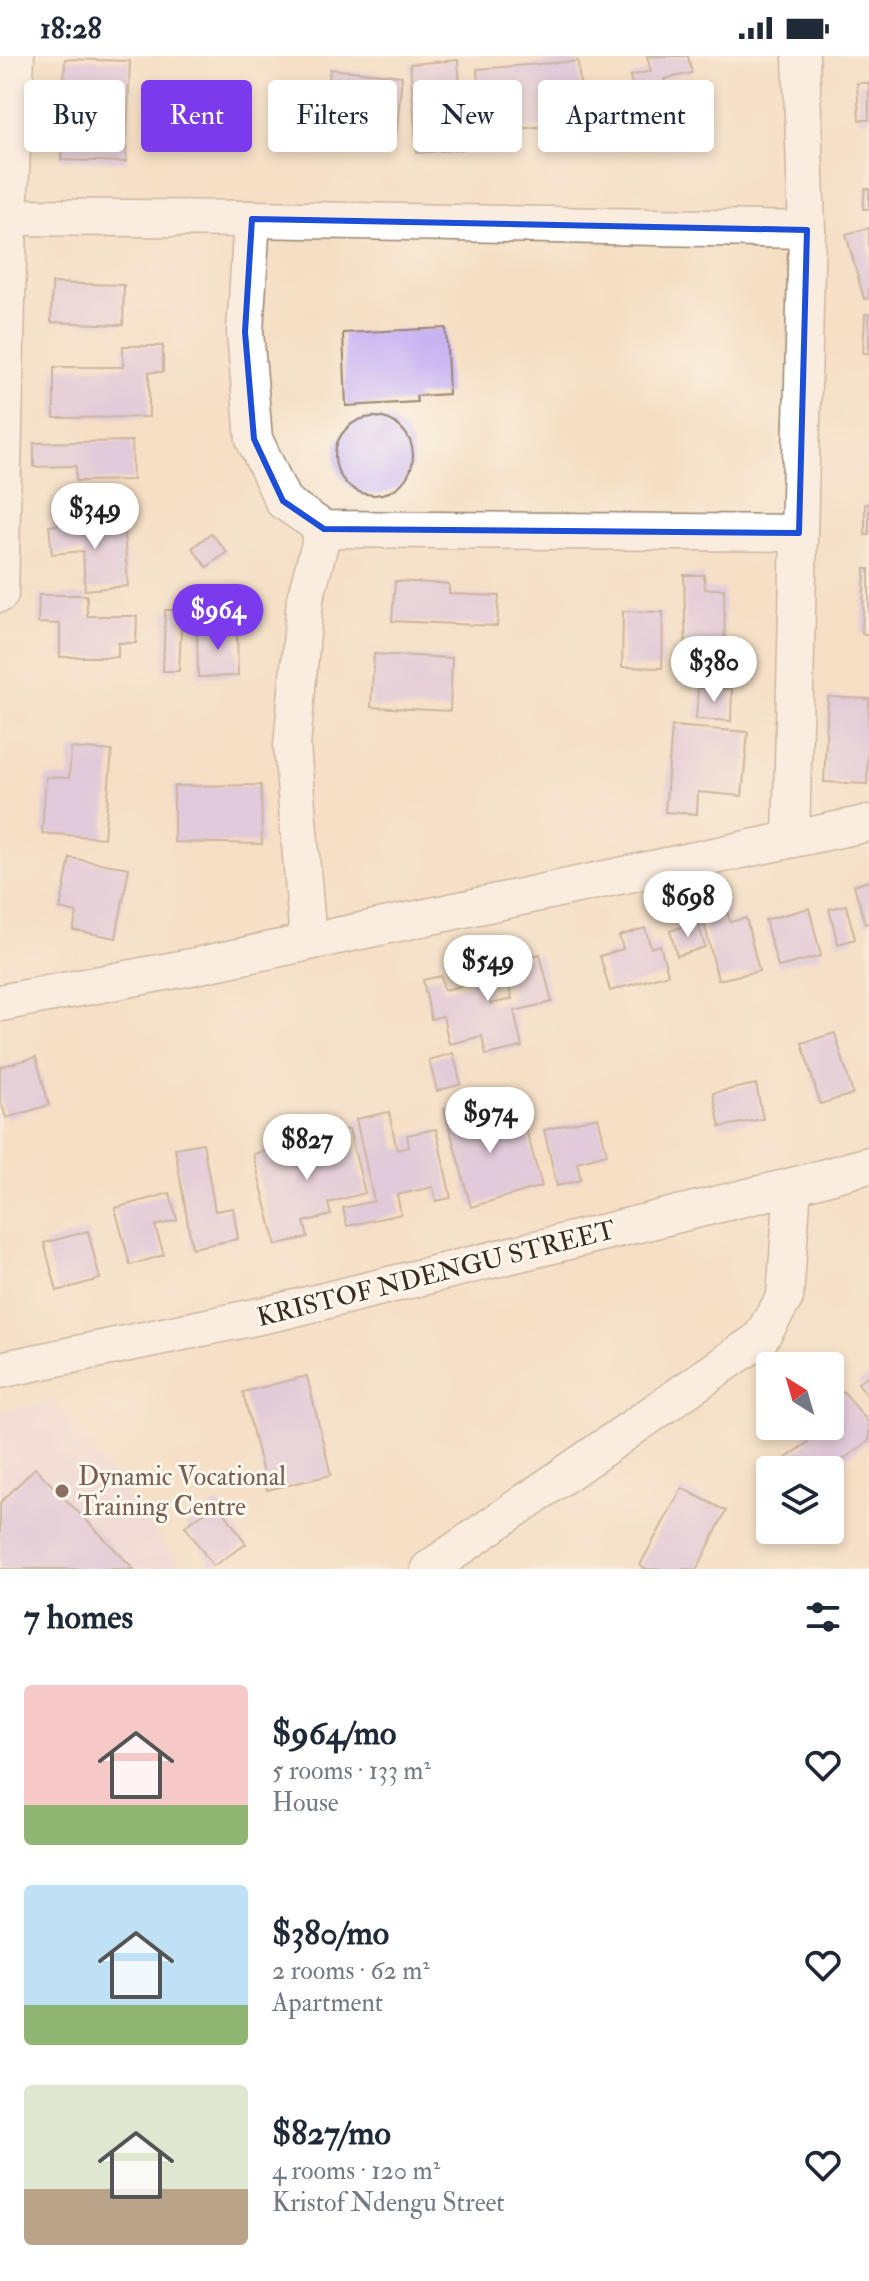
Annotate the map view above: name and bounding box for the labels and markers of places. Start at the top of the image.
pin: $349 [48,483,142,551]
pin: $964 [171,584,265,652]
pin: $380 [667,636,761,704]
pin: $698 [641,871,735,939]
pin: $549 [441,935,535,1003]
pin: $974 [443,1087,537,1155]
pin: $827 [260,1114,354,1182]
place label: Dynamic Vocational Training Centre [78,1461,286,1523]
marker: Dynamic Vocational Training Centre [53,1482,71,1500]

